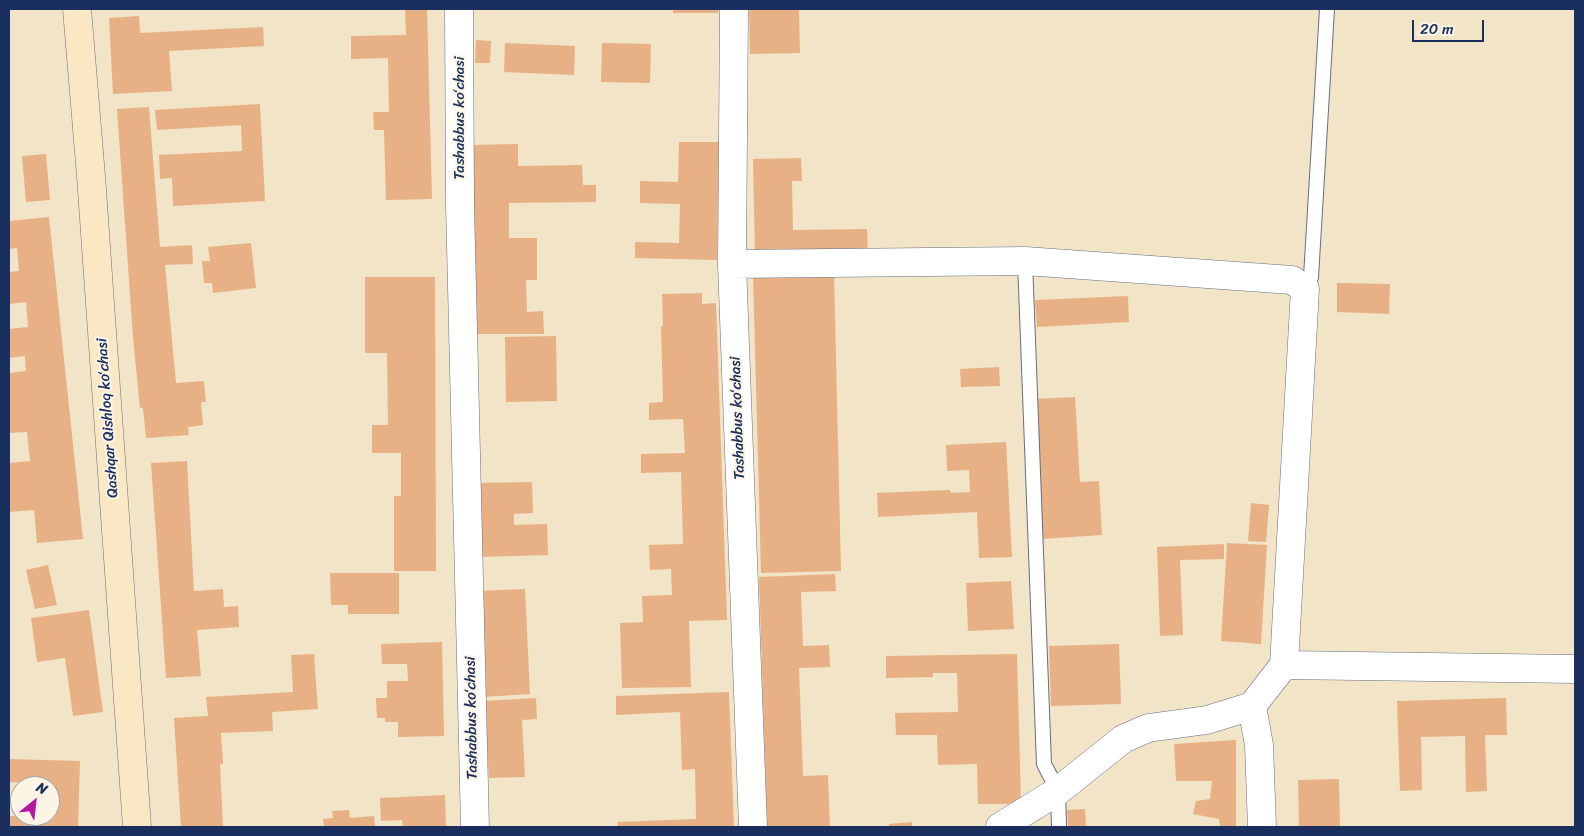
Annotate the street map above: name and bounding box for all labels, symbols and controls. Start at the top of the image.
scale bar [1414,10,1486,42]
text: 20 m [1420,16,1454,42]
street label: Tashabbus koʻchasi [451,56,469,180]
street label: Qashqar Qishloq koʻchasi [93,338,123,498]
street label: Tashabbus koʻchasi [727,356,749,480]
street label: Tashabbus koʻchasi [462,656,482,780]
text: N [32,775,52,802]
north arrow [10,776,60,826]

